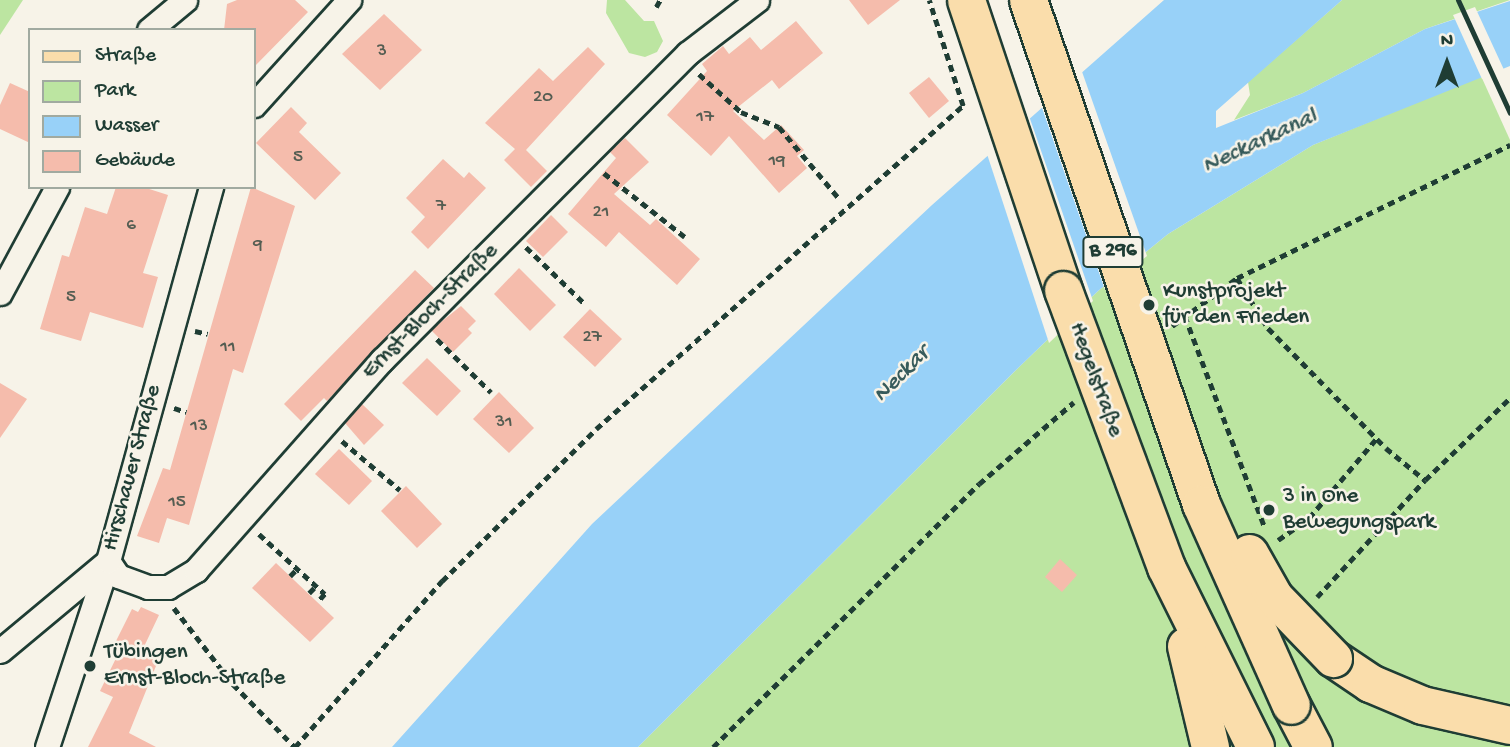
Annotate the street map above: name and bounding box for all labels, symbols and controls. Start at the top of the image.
legend [28,28,256,189]
north arrow [1412,28,1482,98]
text: N [1441,30,1453,53]
house number: 3 [377,41,387,63]
text: Straße [95,44,156,69]
text: Park [95,79,135,104]
house number: 20 [533,87,553,109]
water label: Neckarkanal [1198,103,1322,181]
house number: 17 [696,107,714,129]
text: Wasser [95,114,158,139]
house number: 5 [293,147,303,169]
text: Gebäude [95,149,175,174]
house number: 19 [768,151,786,173]
house number: 7 [436,196,446,218]
house number: 21 [593,202,609,224]
house number: 6 [126,215,136,237]
road number: B 296 [1082,234,1144,270]
house number: 9 [253,235,263,257]
street label: Ernst-Bloch-Straße [357,238,505,386]
place label: Kunstprojekt für den Frieden [1163,278,1309,332]
house number: 5 [66,287,76,309]
marker: Kunstprojekt für den Frieden [1141,297,1157,313]
street label: Hegelstraße [1062,319,1128,441]
house number: 27 [582,327,602,349]
house number: 11 [220,337,236,359]
water label: Neckar [868,341,936,409]
street label: Hirschauer Straße [98,382,168,554]
house number: 31 [495,412,513,434]
house number: 13 [190,416,208,438]
place label: 3 in One Bewegungspark [1283,483,1435,537]
house number: 15 [168,492,186,514]
marker: 3 in One Bewegungspark [1261,502,1277,518]
place label: Tübingen Ernst-Bloch-Straße [104,639,285,693]
marker: Tübingen Ernst-Bloch-Straße [82,658,98,674]

